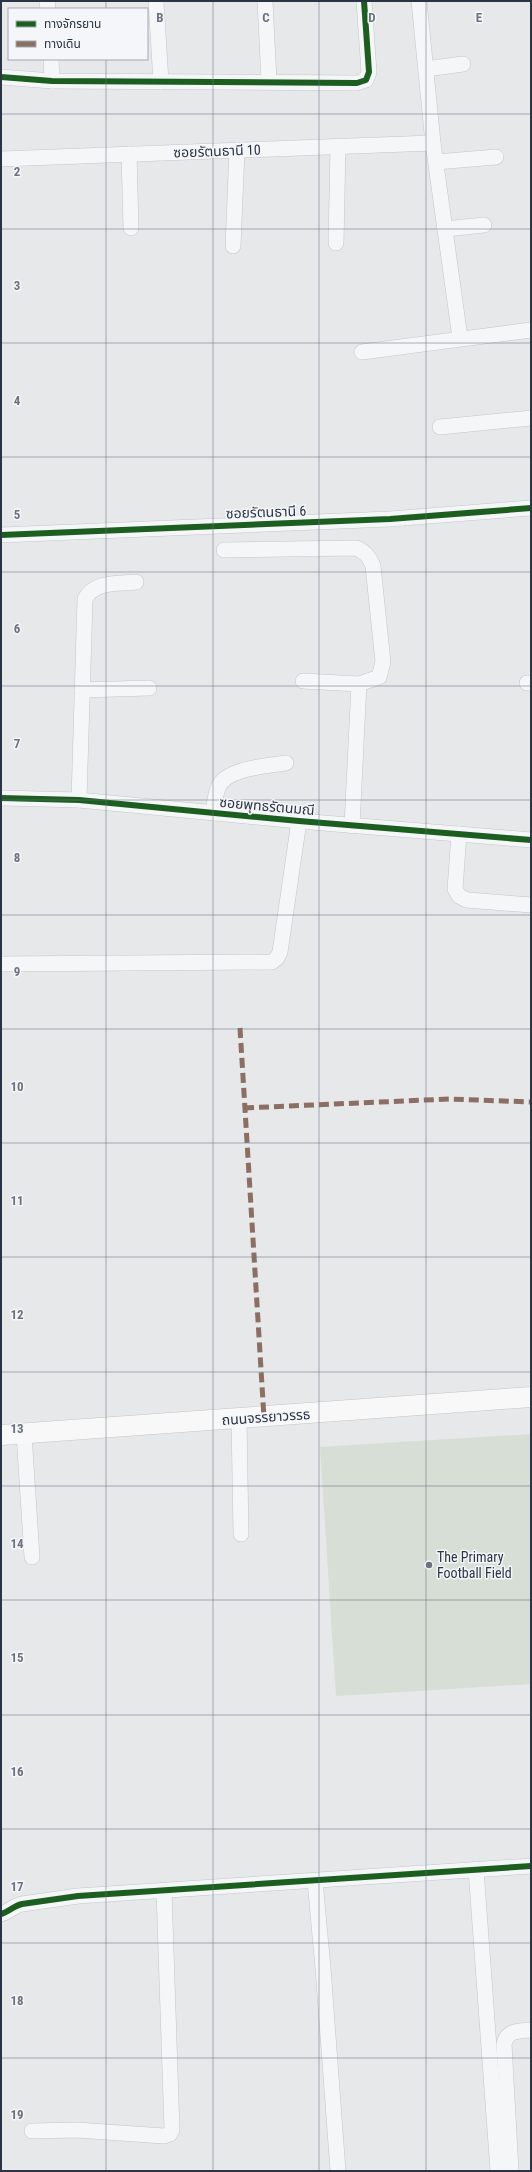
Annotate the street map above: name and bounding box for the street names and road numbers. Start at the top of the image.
street label: ซอยรัตนธานี 10 [173,141,261,161]
street label: ซอยรัตนธานี 6 [226,503,307,521]
street label: ซอยพุทธรัตนมณี [219,794,315,819]
street label: ถนนจรรยาวรรธ [221,1406,311,1428]

